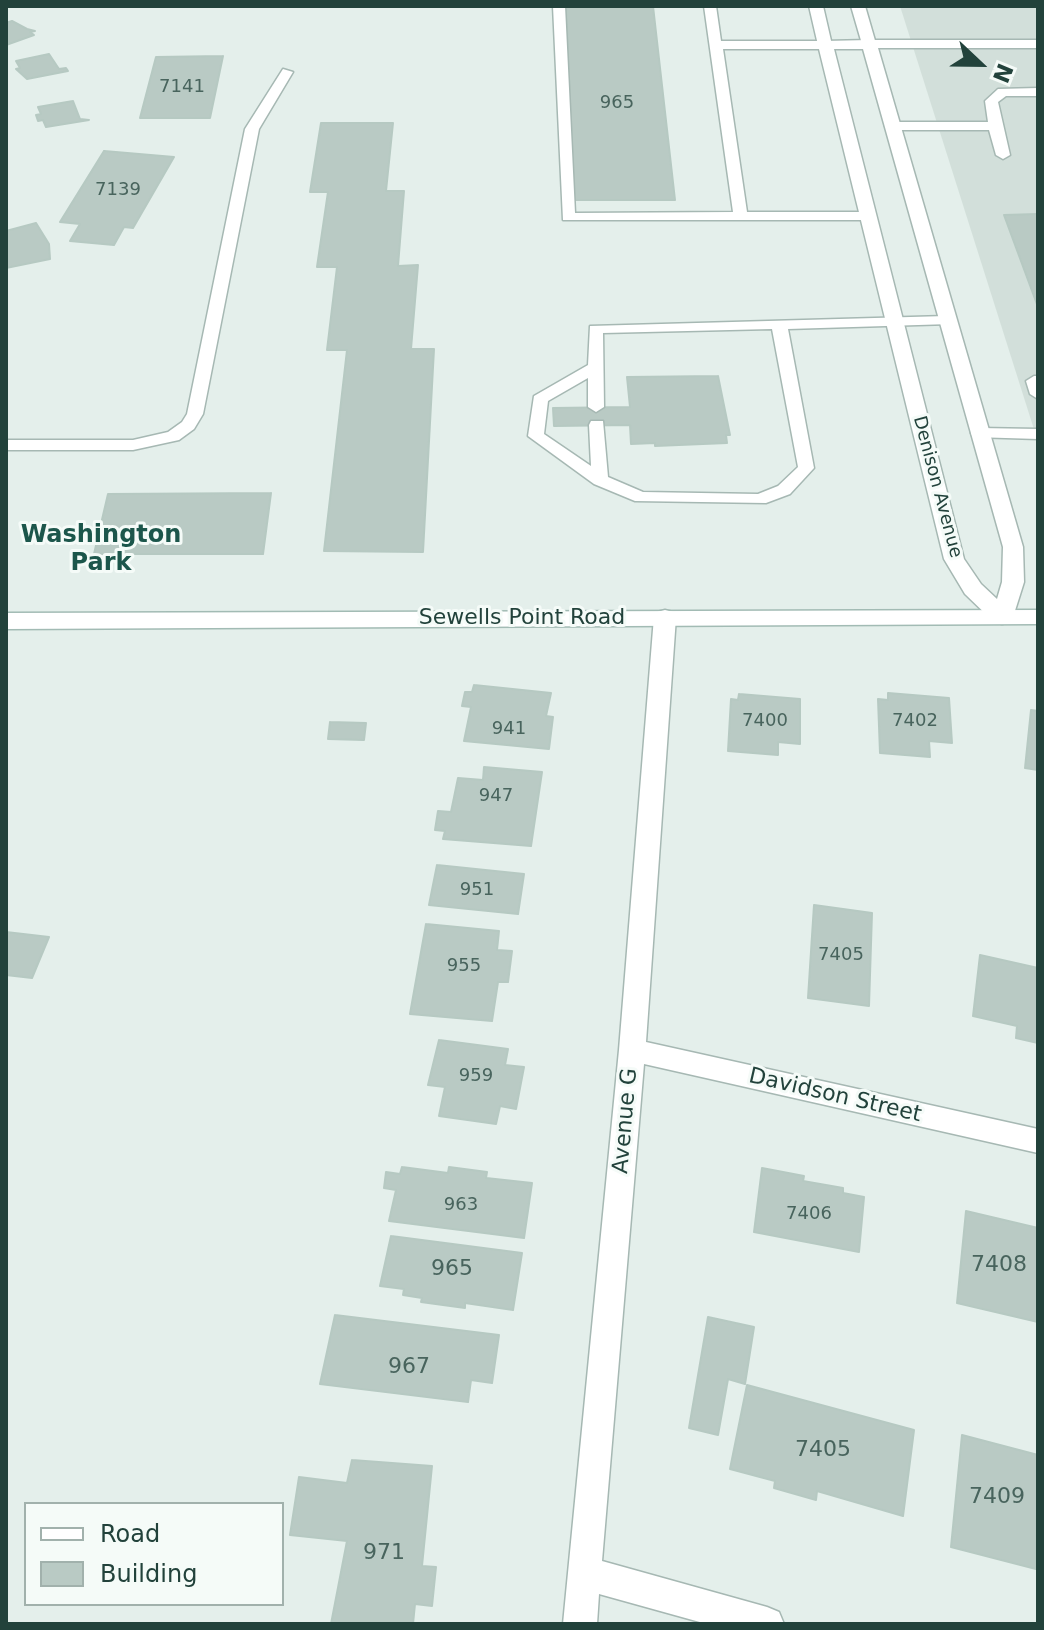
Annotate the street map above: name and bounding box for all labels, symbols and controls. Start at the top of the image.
north arrow [940,24,1020,104]
text: N [988,60,1018,86]
house number: 7141 [159,76,205,98]
house number: 965 [600,92,634,114]
house number: 7139 [95,179,141,201]
street label: Denison Avenue [908,414,966,560]
district label: Washington Park [21,522,181,578]
street label: Sewells Point Road [419,605,625,631]
house number: 7400 [742,710,788,732]
house number: 7402 [892,710,938,732]
house number: 941 [492,718,526,740]
house number: 947 [479,785,513,807]
house number: 951 [460,879,494,901]
house number: 7405 [818,944,864,966]
house number: 955 [447,955,481,977]
street label: Davidson Street [746,1063,924,1129]
house number: 959 [459,1065,493,1087]
street label: Avenue G [608,1067,644,1175]
house number: 963 [444,1194,478,1216]
house number: 7406 [786,1203,832,1225]
house number: 7408 [971,1252,1027,1278]
house number: 965 [431,1256,473,1282]
house number: 967 [388,1354,430,1380]
house number: 7405 [795,1437,851,1463]
house number: 7409 [969,1484,1025,1510]
legend [24,1502,284,1606]
text: Road [100,1520,160,1548]
house number: 971 [363,1540,405,1566]
text: Building [100,1560,197,1588]

